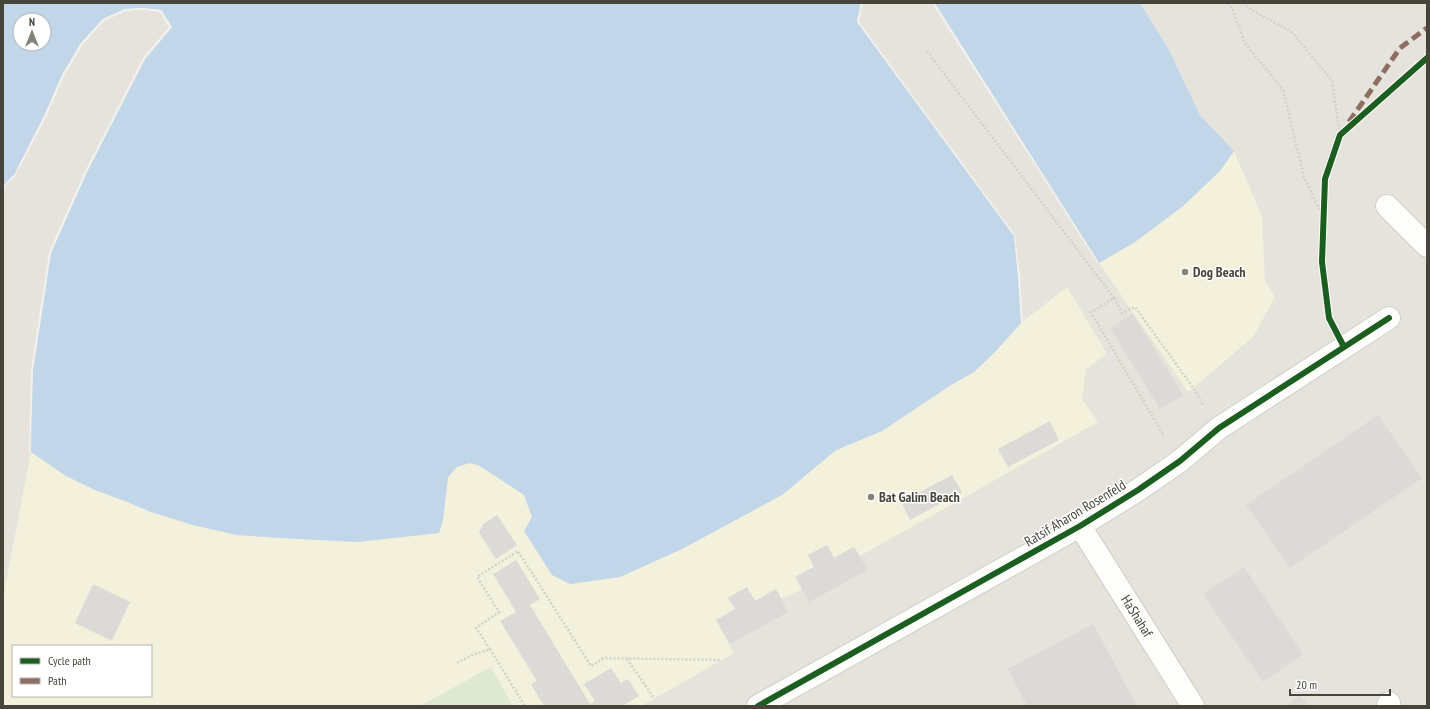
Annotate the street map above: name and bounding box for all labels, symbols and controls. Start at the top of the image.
north arrow [12,12,52,52]
text: N [29,15,35,29]
place label: Dog Beach [1193,263,1246,281]
marker: Dog Beach [1180,267,1190,277]
street label: Ratsif Aharon Rosenfeld [1021,476,1129,550]
place label: Bat Galim Beach [879,488,960,506]
marker: Bat Galim Beach [866,492,876,502]
street label: HaShahaf [1117,592,1157,641]
legend [12,645,152,697]
text: Cycle path [48,653,91,668]
scale bar [1290,671,1390,697]
text: Path [48,673,66,688]
text: 20 m [1296,677,1317,692]

